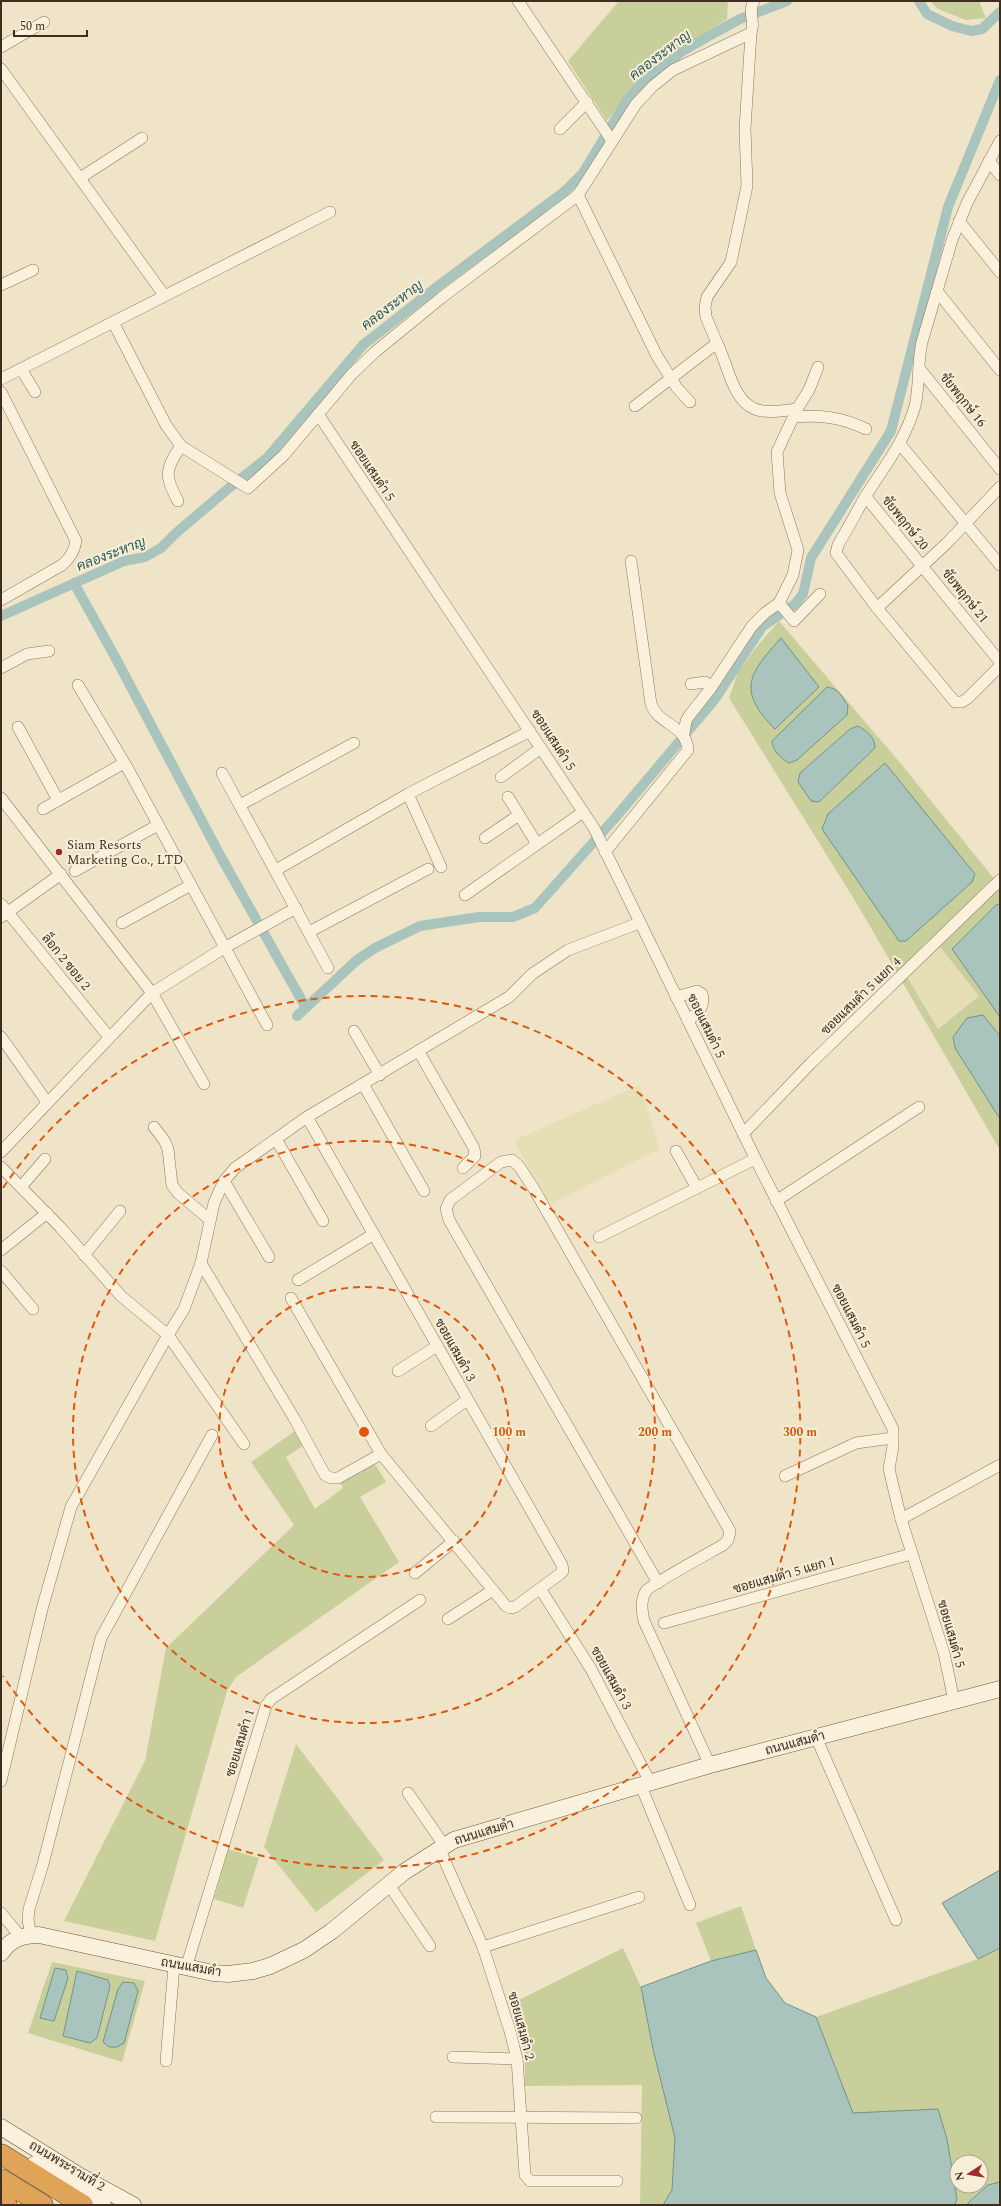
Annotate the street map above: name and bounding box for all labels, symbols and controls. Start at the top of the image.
scale bar [14,12,87,38]
text: 50 m [20,17,45,36]
water label: คลองระหาญ [625,25,696,85]
water label: คลองระหาญ [357,275,428,335]
street label: ชัยพฤกษ์ 16 [935,369,991,432]
street label: ซอยแสมดำ 5 [344,436,400,506]
street label: ชัยพฤกษ์ 20 [877,492,933,555]
water label: คลองระหาญ [73,531,149,577]
street label: ชัยพฤกษ์ 21 [937,565,993,627]
street label: ซอยแสมดำ 5 [526,705,580,775]
place label: Siam Resorts Marketing Co., LTD [67,835,183,870]
marker: Siam Resorts Marketing Co., LTD [54,847,64,857]
street label: ล็อก 2 ซอย 2 [37,929,95,995]
street label: ซอยแสมดำ 5 แยก 4 [816,952,906,1040]
street label: ซอยแสมดำ 5 [682,990,730,1062]
street label: ซอยแสมดำ 5 [826,1280,876,1352]
street label: ซอยแสมดำ 3 [429,1315,481,1386]
text: 100 m [492,1423,526,1442]
text: 200 m [638,1423,672,1442]
text: 300 m [783,1423,817,1442]
centre of rings [357,1425,371,1439]
street label: ซอยแสมดำ 5 แยก 1 [731,1551,837,1599]
street label: ซอยแสมดำ 5 [932,1598,970,1670]
street label: ซอยแสมดำ 3 [585,1643,637,1714]
street label: ซอยแสมดำ 1 [220,1707,260,1779]
street label: ถนนแสมดำ [763,1725,827,1761]
street label: ถนนแสมดำ [452,1813,516,1851]
street label: ถนนแสมดำ [159,1952,223,1982]
street label: ซอยแสมดำ 2 [502,1990,540,2062]
street label: ถนนพระรามที่ 2 [25,2133,110,2197]
north arrow [949,2154,989,2194]
text: N [950,2170,969,2182]

